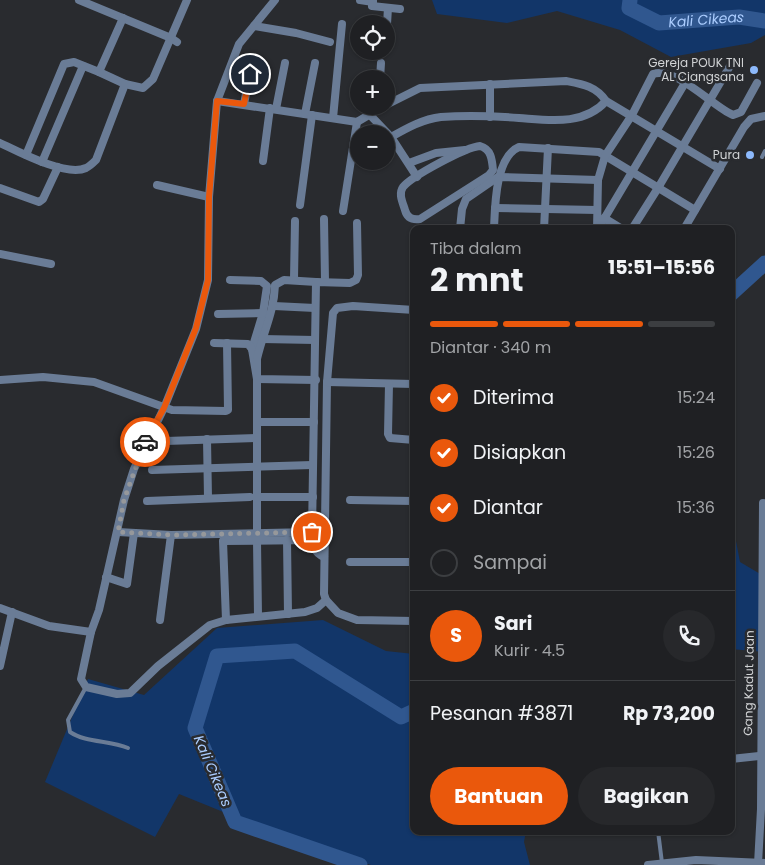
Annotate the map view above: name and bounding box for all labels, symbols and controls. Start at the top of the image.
water label: Kali Cikeas [668,7,746,32]
map controls [350,15,395,170]
button: locate [350,15,395,60]
pin [229,53,271,95]
place label: Gereja POUK TNI AL Ciangsana [648,54,744,85]
icon: home [236,60,264,88]
marker: Gereja POUK TNI AL Ciangsana [748,64,760,76]
button: + [350,70,395,115]
button: − [350,125,395,170]
place label: Pura [713,146,740,163]
marker: Pura [744,149,756,161]
text: Tiba dalam [430,237,521,260]
text: 15:51–15:56 [608,254,715,281]
text: 2 mnt [430,257,524,302]
text: Diantar · 340 m [430,336,551,359]
icon: check [430,384,458,412]
text: Diterima [473,384,554,411]
text: 15:24 [677,386,715,409]
courier [120,417,170,467]
icon: car [131,428,159,456]
icon: check [430,439,458,467]
text: Disiapkan [473,439,566,466]
text: 15:26 [677,441,715,464]
icon: check [430,494,458,522]
text: Diantar [473,494,543,521]
text: 15:36 [677,496,715,519]
pin [291,511,333,553]
icon: bag [298,518,326,546]
text: Sampai [473,549,547,576]
text: Sari [494,610,532,637]
button: phone [663,610,715,662]
text: S [450,622,462,649]
street label: Gang Kadut Jaan [739,630,758,736]
text: Kurir · 4.5 [494,639,565,662]
text: Pesanan #3871 [430,700,573,727]
text: Rp 73,200 [623,700,715,727]
water label: Kali Cikeas [189,732,237,810]
button: Bantuan [430,767,568,825]
button: Bagikan [578,767,715,825]

